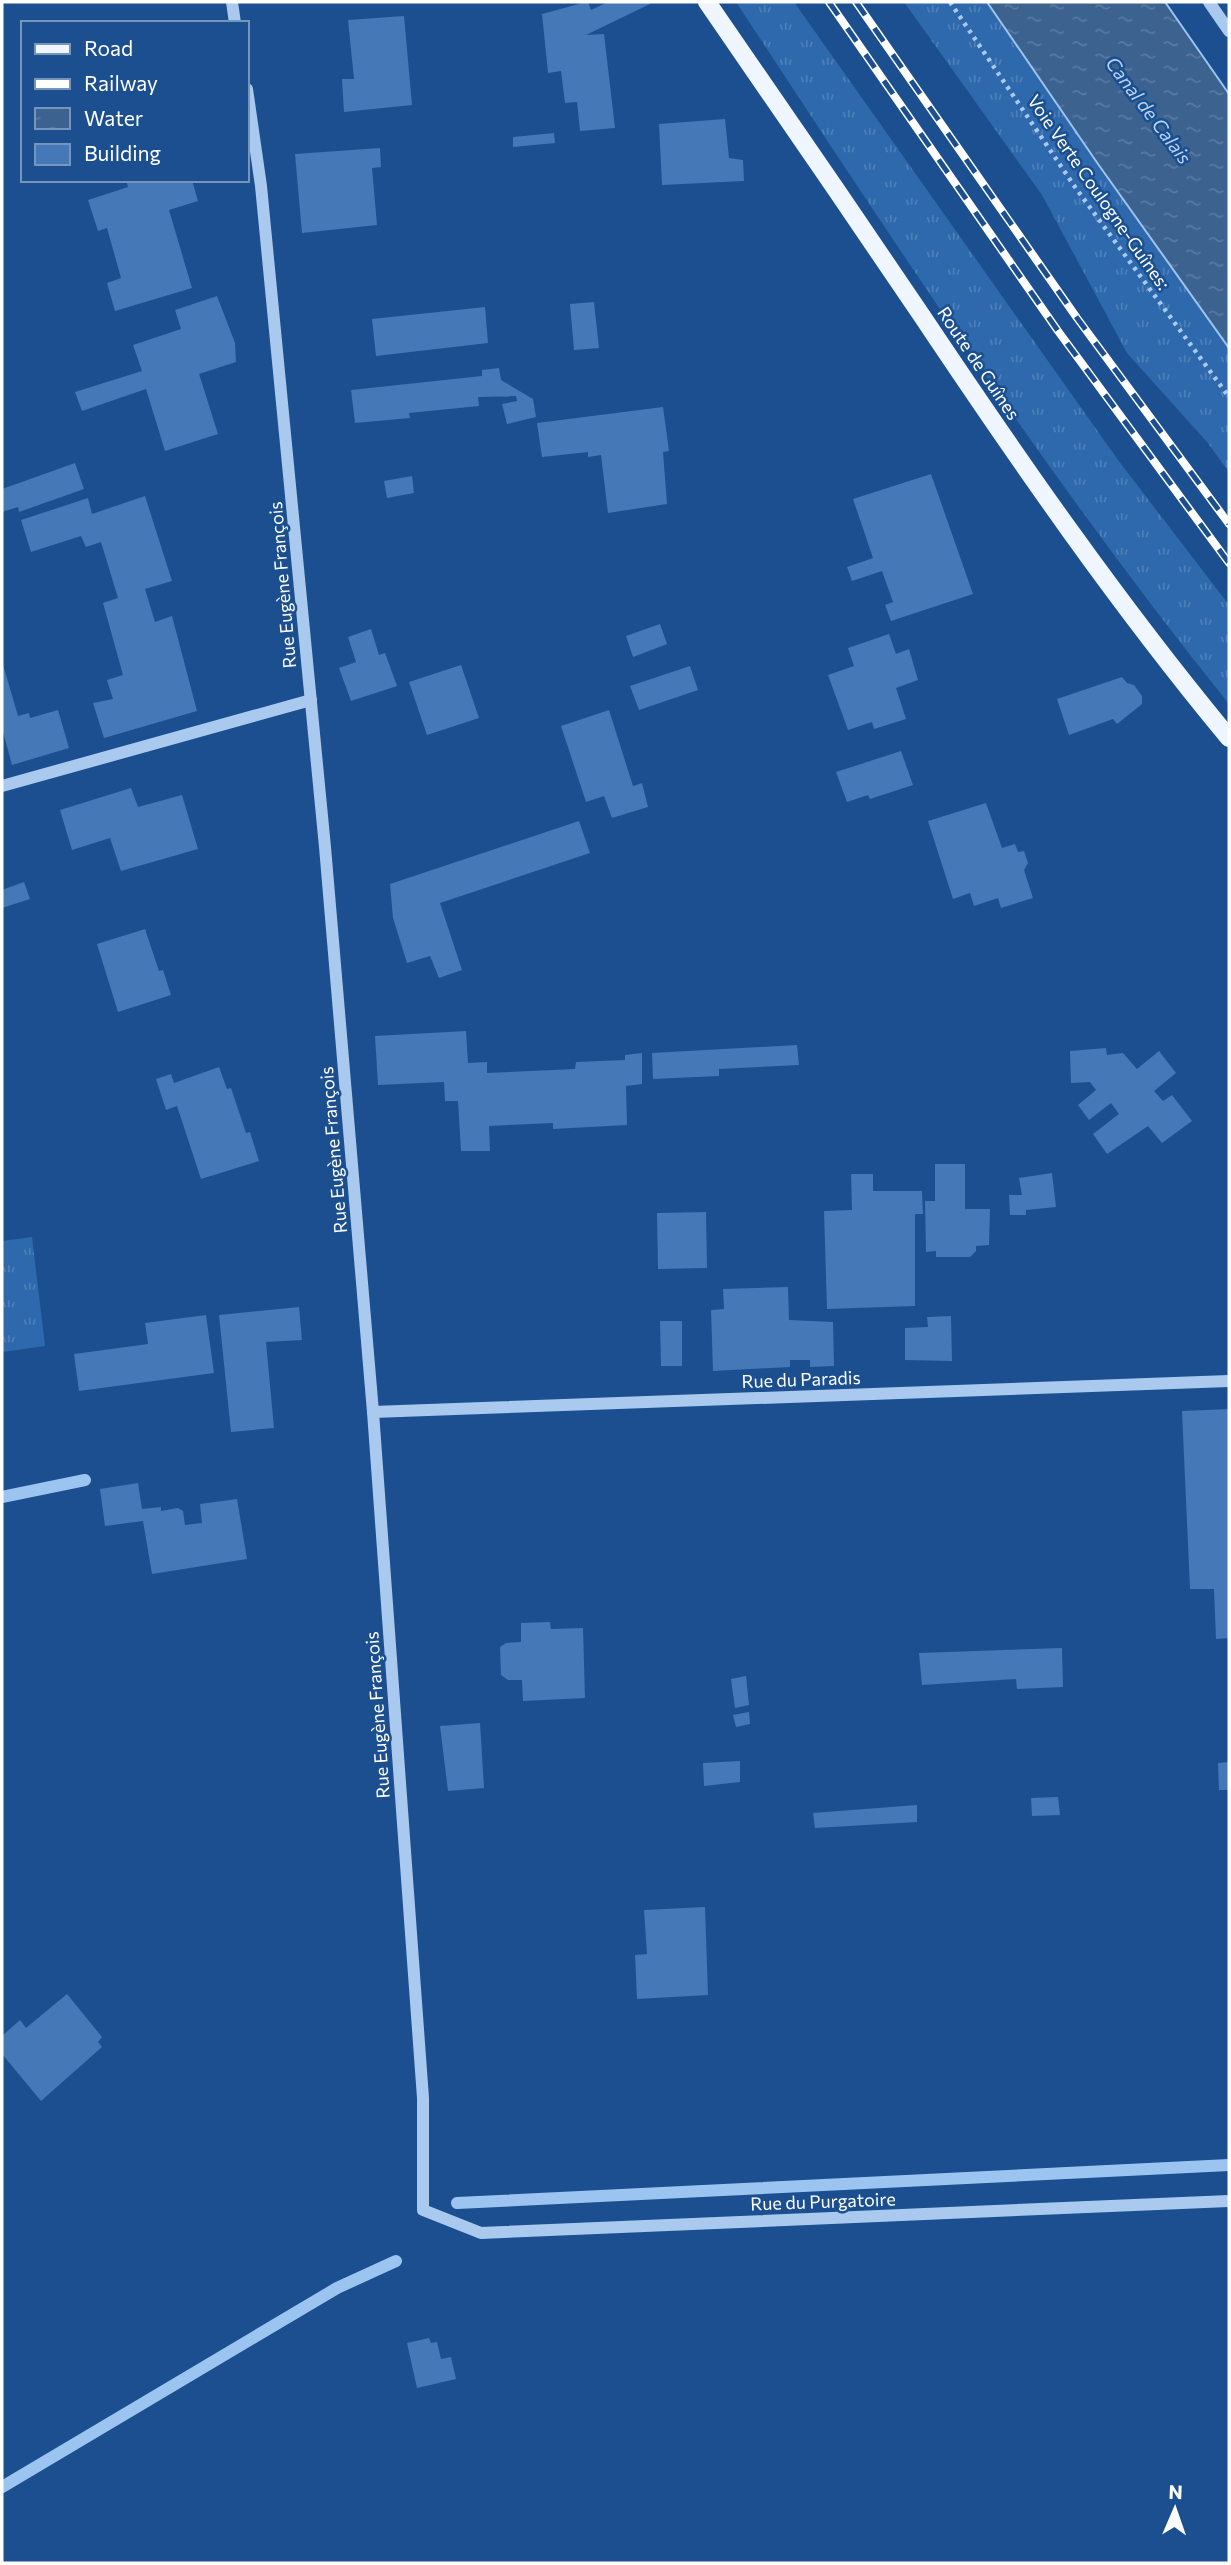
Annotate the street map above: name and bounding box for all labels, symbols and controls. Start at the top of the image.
legend [21,21,248,182]
text: Road [84,35,133,60]
water label: Canal de Calais [1101,52,1197,168]
text: Railway [84,70,158,95]
street label: Voie Verte Coulogne-Guînes: [1023,90,1175,294]
text: Water [84,105,143,130]
text: Building [84,140,161,165]
street label: Route de Guînes [933,302,1025,424]
street label: Rue Eugène François [264,501,300,669]
street label: Rue Eugène François [315,1066,351,1234]
street label: Rue du Paradis [741,1366,861,1392]
street label: Rue Eugène François [360,1631,394,1799]
street label: Rue du Purgatoire [750,2187,896,2215]
north arrow [1140,2474,1210,2544]
text: N [1168,2480,1183,2503]

